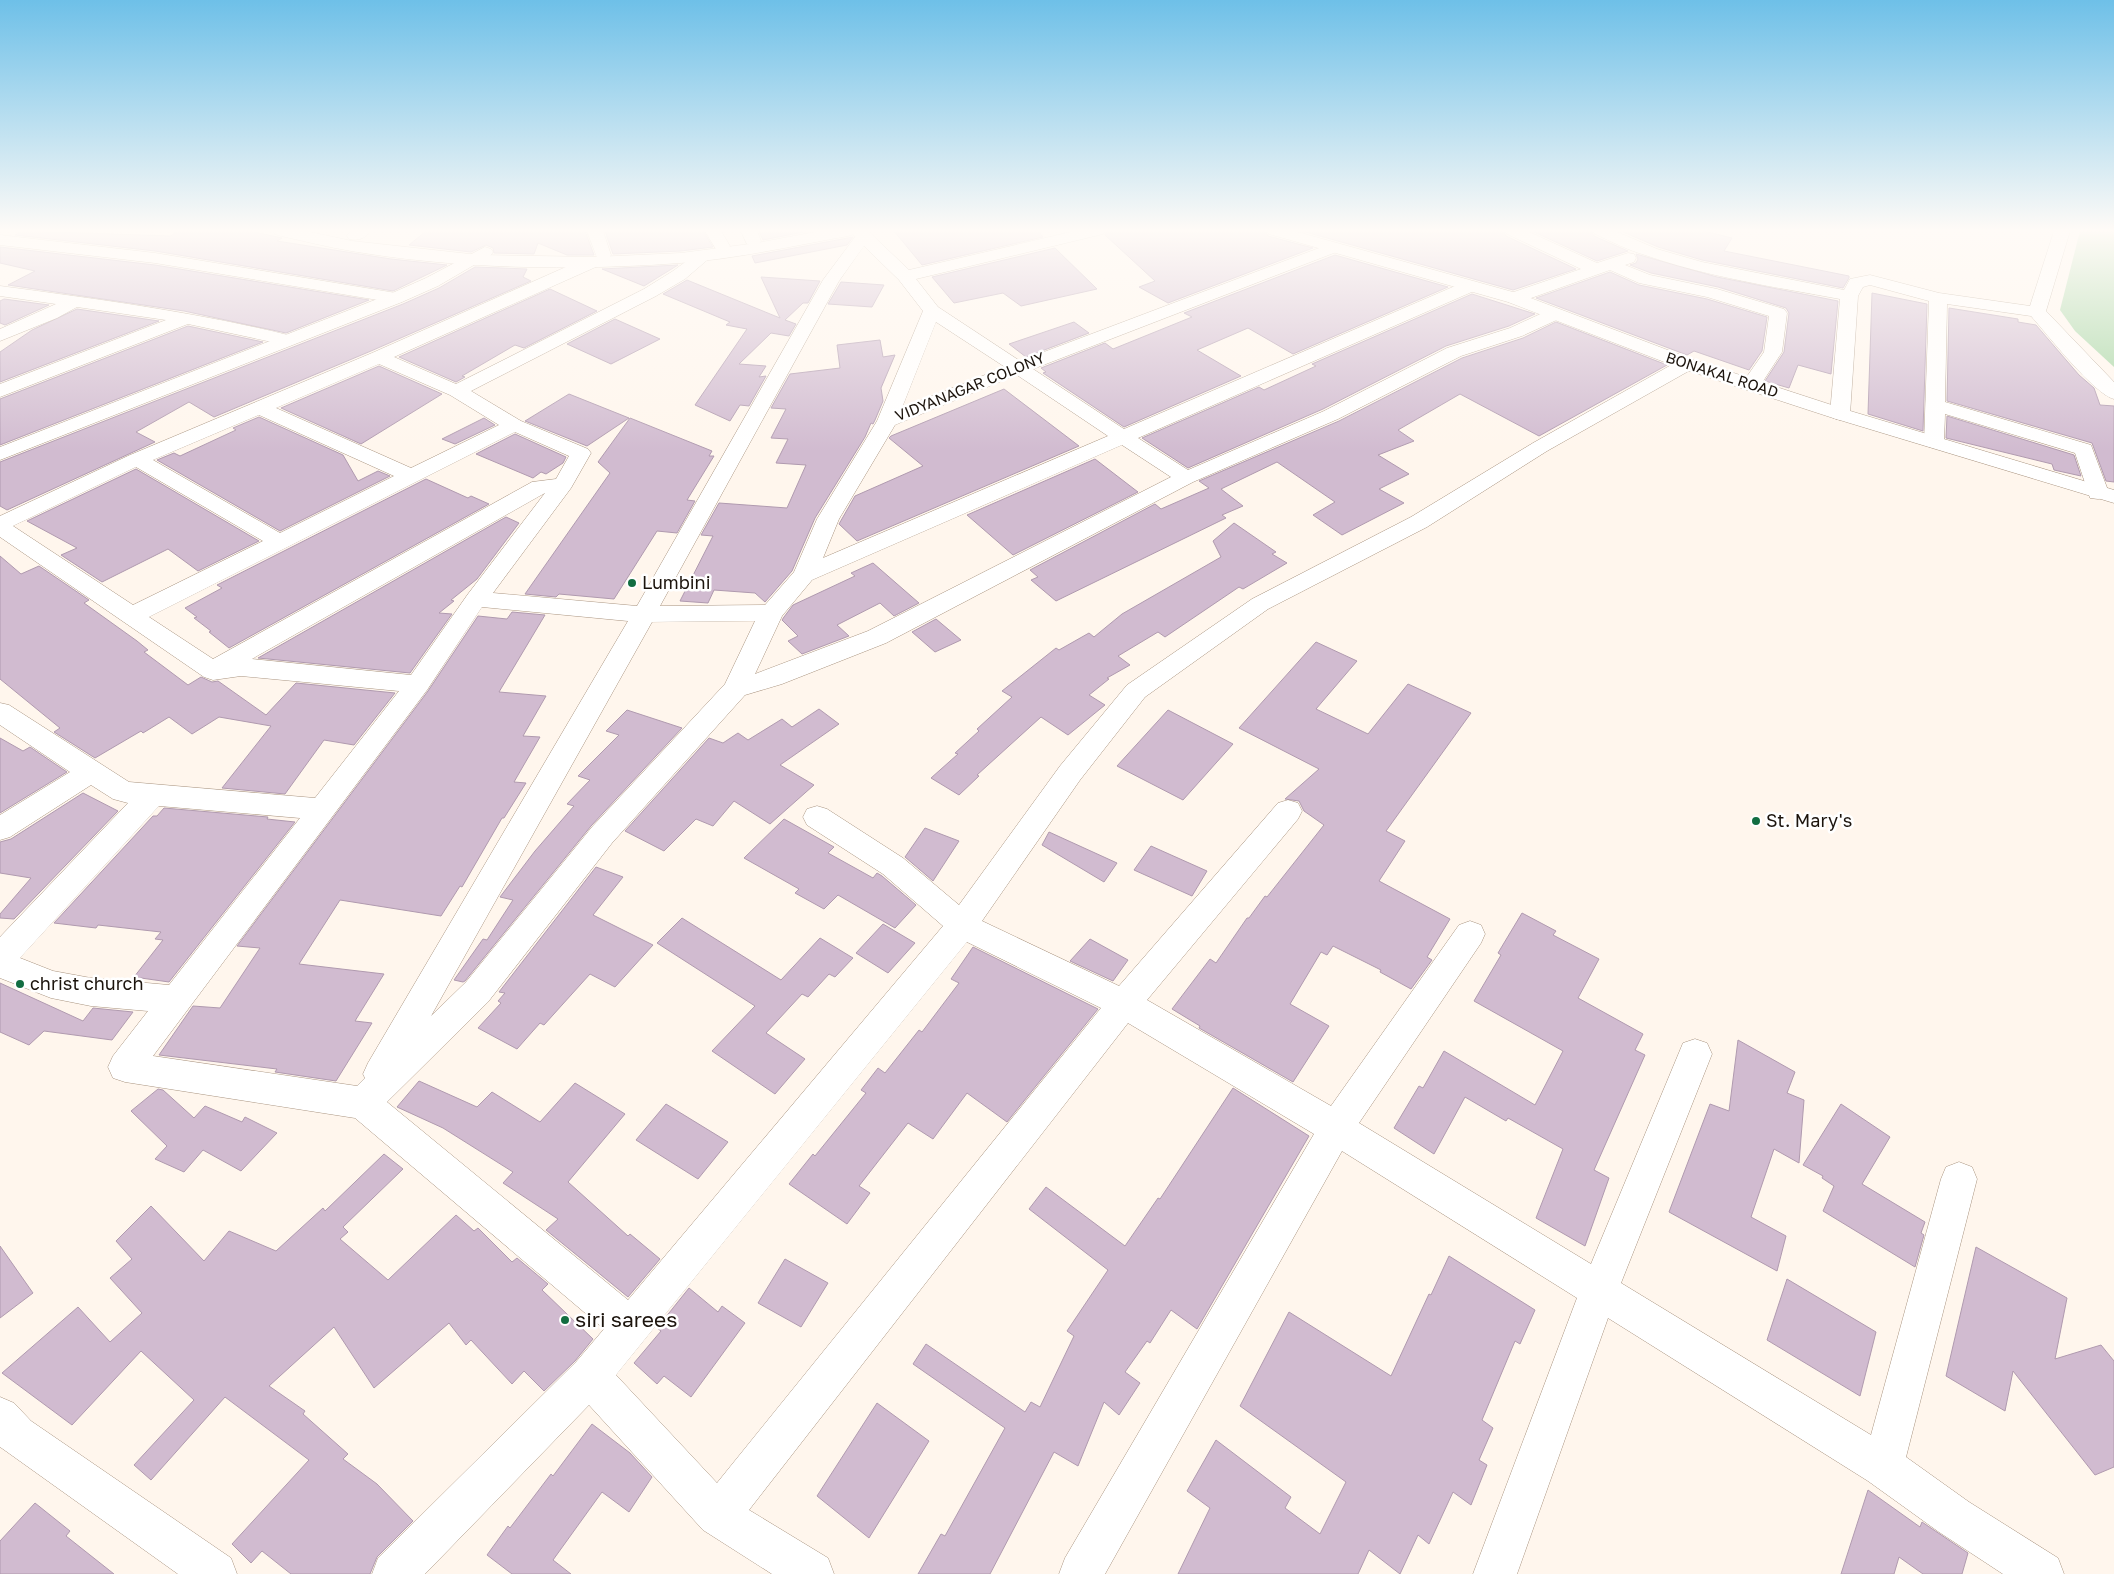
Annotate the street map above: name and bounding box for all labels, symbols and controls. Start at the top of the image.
street label: BONAKAL ROAD [1664,347,1781,401]
street label: VIDYANAGAR COLONY [892,348,1047,424]
place label: Lumbini [642,571,711,593]
marker: Lumbini [626,577,638,589]
place label: St. Mary's [1766,809,1852,831]
marker: St. Mary's [1750,815,1762,827]
place label: christ church [30,972,143,994]
marker: christ church [14,978,26,990]
place label: siri sarees [575,1306,677,1332]
marker: siri sarees [559,1314,571,1326]

